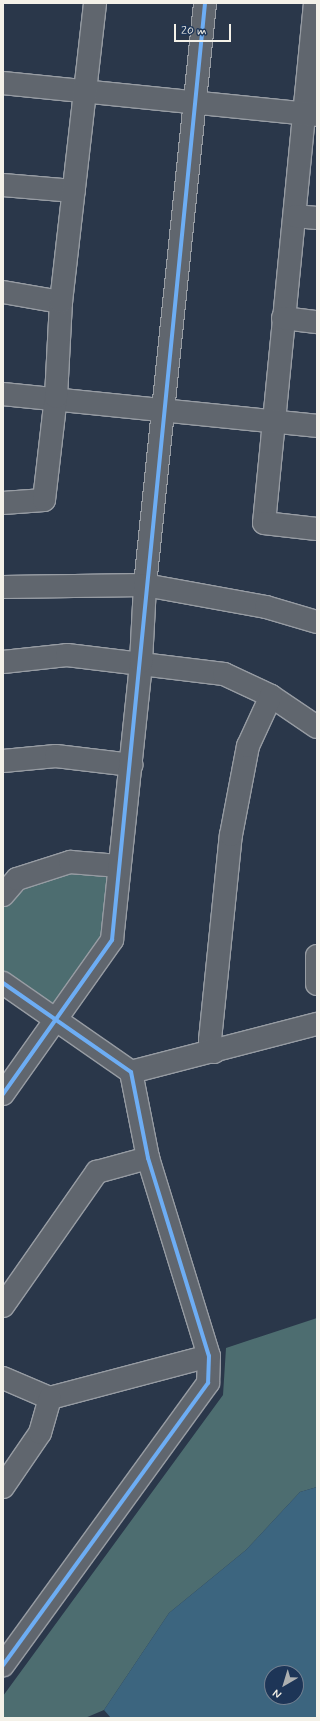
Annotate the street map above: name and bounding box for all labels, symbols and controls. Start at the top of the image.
scale bar [176,16,233,42]
text: 20 m [181,23,207,39]
north arrow [264,1665,304,1705]
text: N [270,1686,284,1701]

